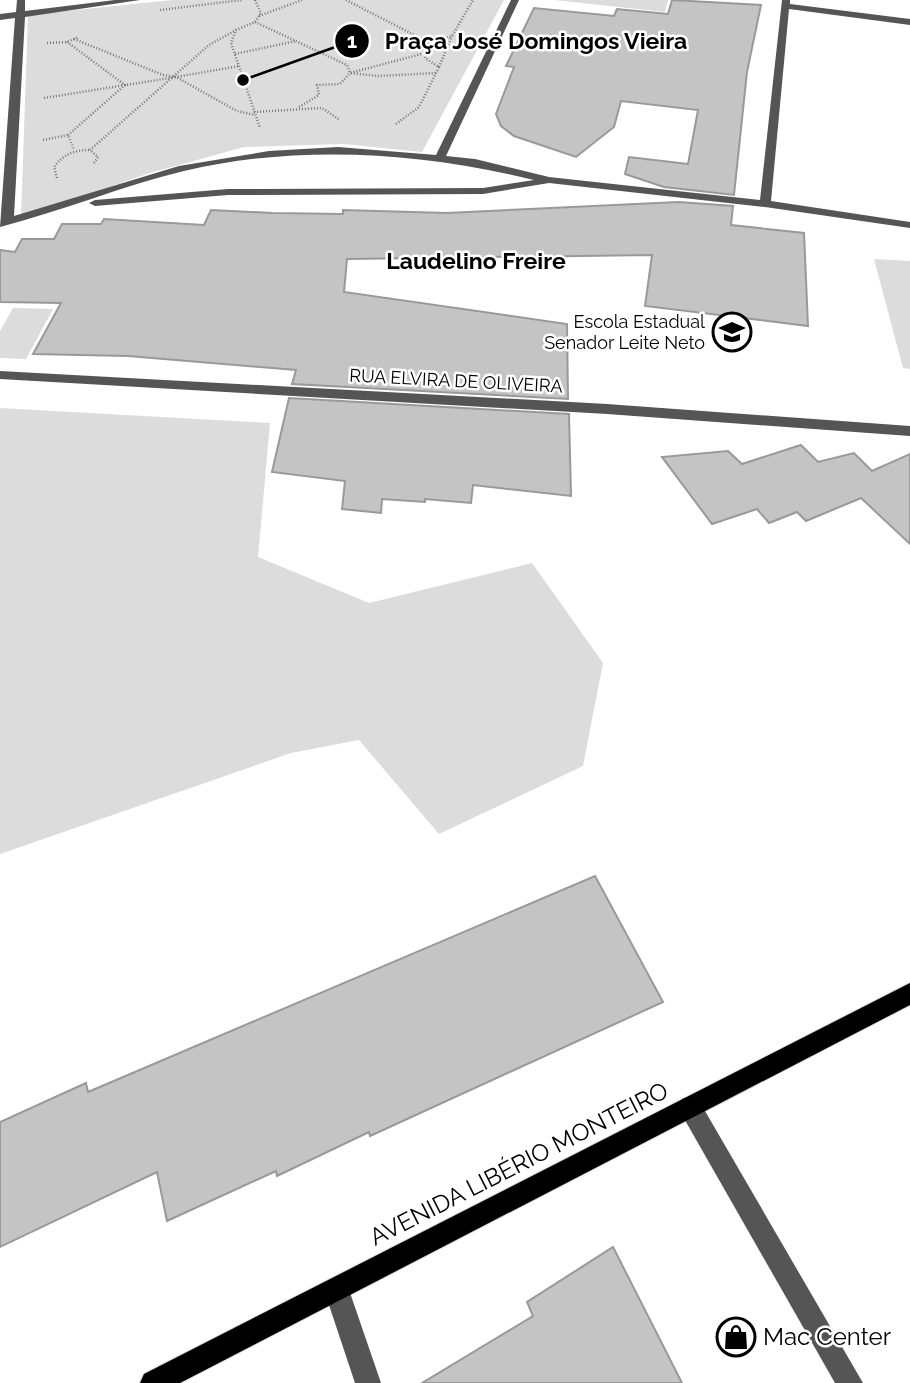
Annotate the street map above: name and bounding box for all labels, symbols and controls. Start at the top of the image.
callout: Praça José Domingos Vieira [335,19,702,63]
text: Praça José Domingos Vieira [385,27,687,54]
text: 1 [347,28,357,53]
district label: Laudelino Freire [386,247,566,274]
place label: Escola Estadual Senador Leite Neto [544,311,705,353]
school or university icon: Escola Estadual Senador Leite Neto [711,311,753,353]
street label: RUA ELVIRA DE OLIVEIRA [349,364,563,397]
street label: AVENIDA LIBÉRIO MONTEIRO [365,1075,673,1252]
shop icon: Mac Center [715,1316,757,1358]
place label: Mac Center [763,1322,892,1351]

